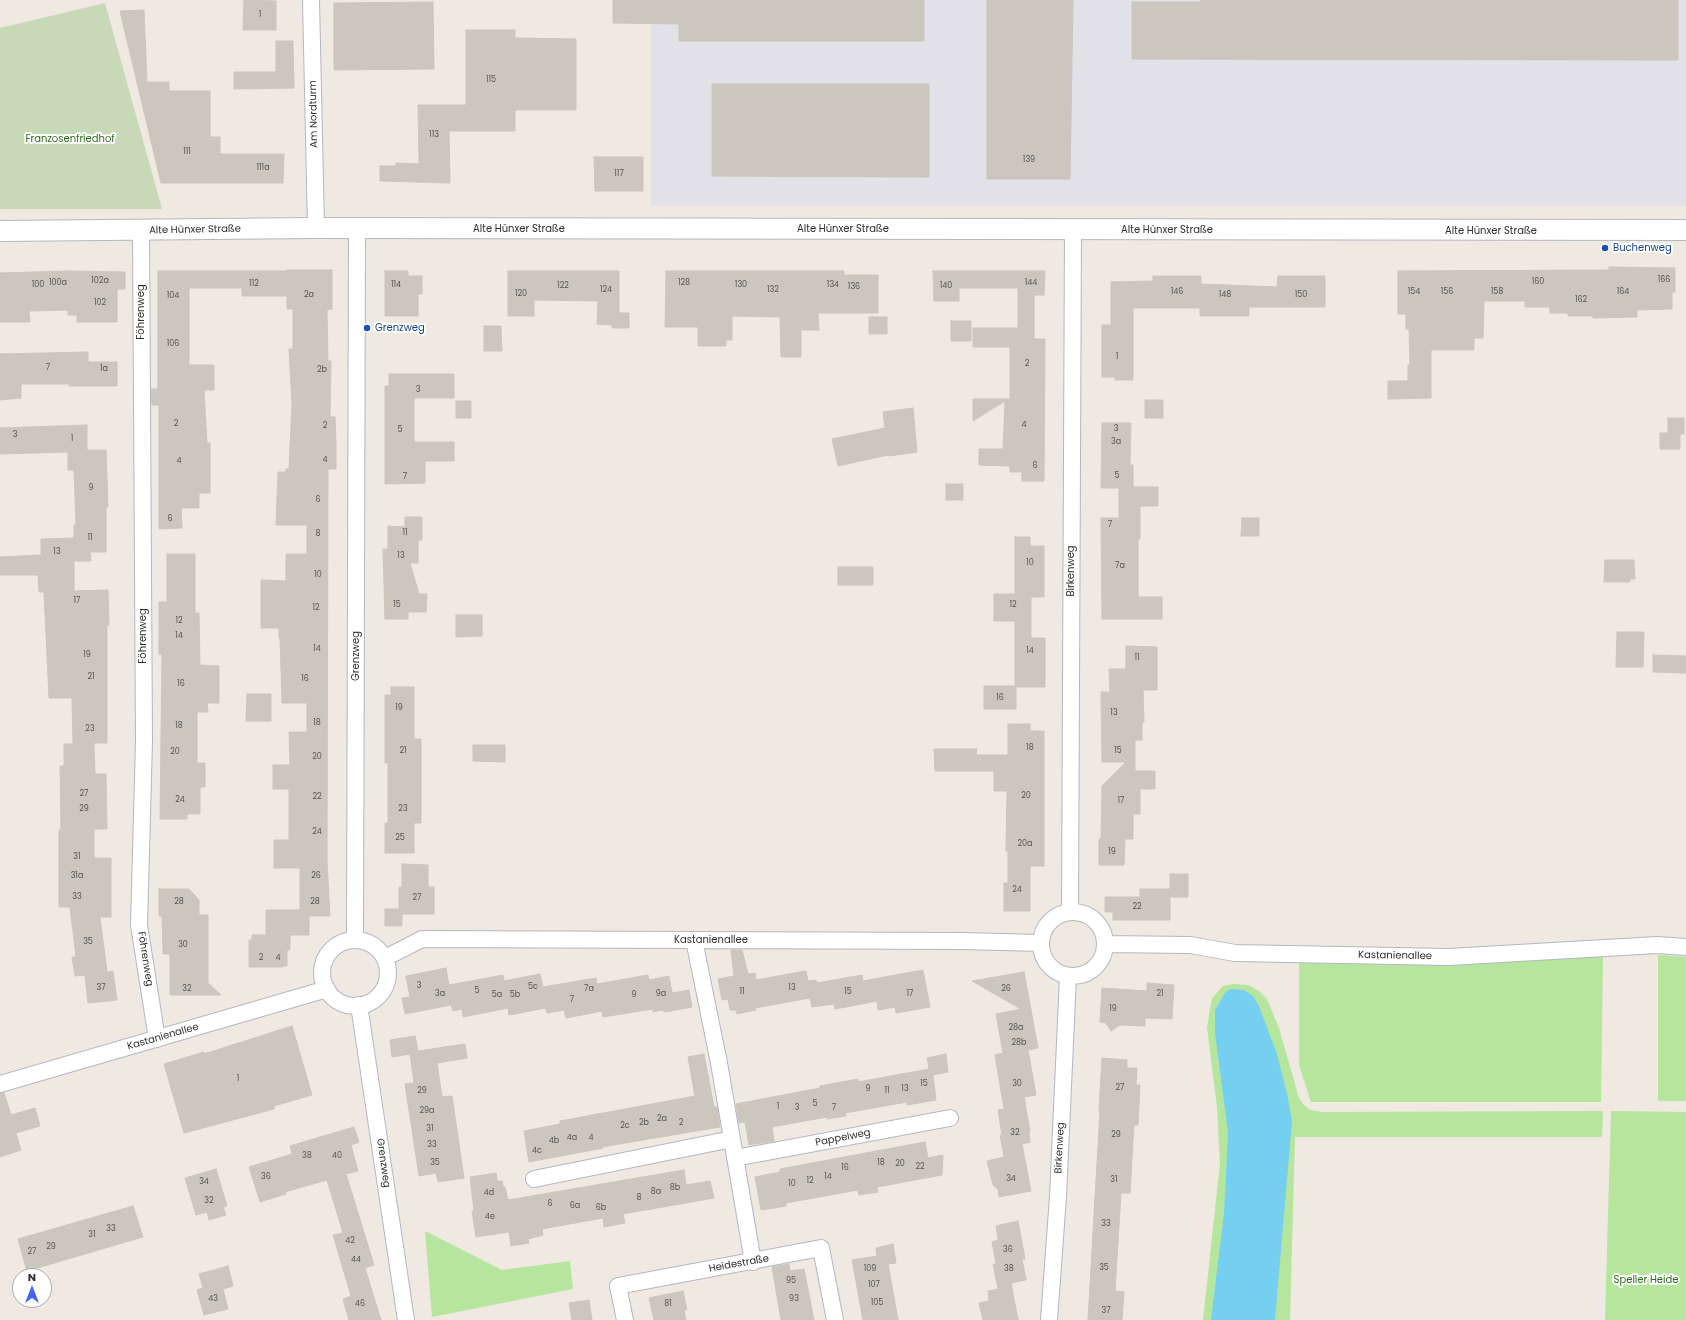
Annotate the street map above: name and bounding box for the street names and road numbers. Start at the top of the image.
street label: Am Nordturm [307,80,321,148]
street label: Alte Hünxer Straße [149,223,241,237]
street label: Alte Hünxer Straße [473,223,565,235]
street label: Alte Hünxer Straße [797,223,889,235]
street label: Alte Hünxer Straße [1121,224,1213,236]
street label: Alte Hünxer Straße [1445,225,1537,237]
street label: Föhrenweg [135,284,147,340]
street label: Birkenweg [1065,545,1077,597]
street label: Föhrenweg [137,608,149,664]
street label: Grenzweg [350,631,362,681]
street label: Föhrenweg [135,931,155,987]
street label: Kastanienallee [674,934,748,946]
street label: Kastanienallee [1358,949,1432,963]
street label: Kastanienallee [126,1021,200,1053]
street label: Birkenweg [1053,1122,1067,1174]
street label: Pappelweg [814,1127,872,1149]
street label: Grenzweg [374,1137,392,1189]
street label: Heidestraße [708,1253,770,1275]

